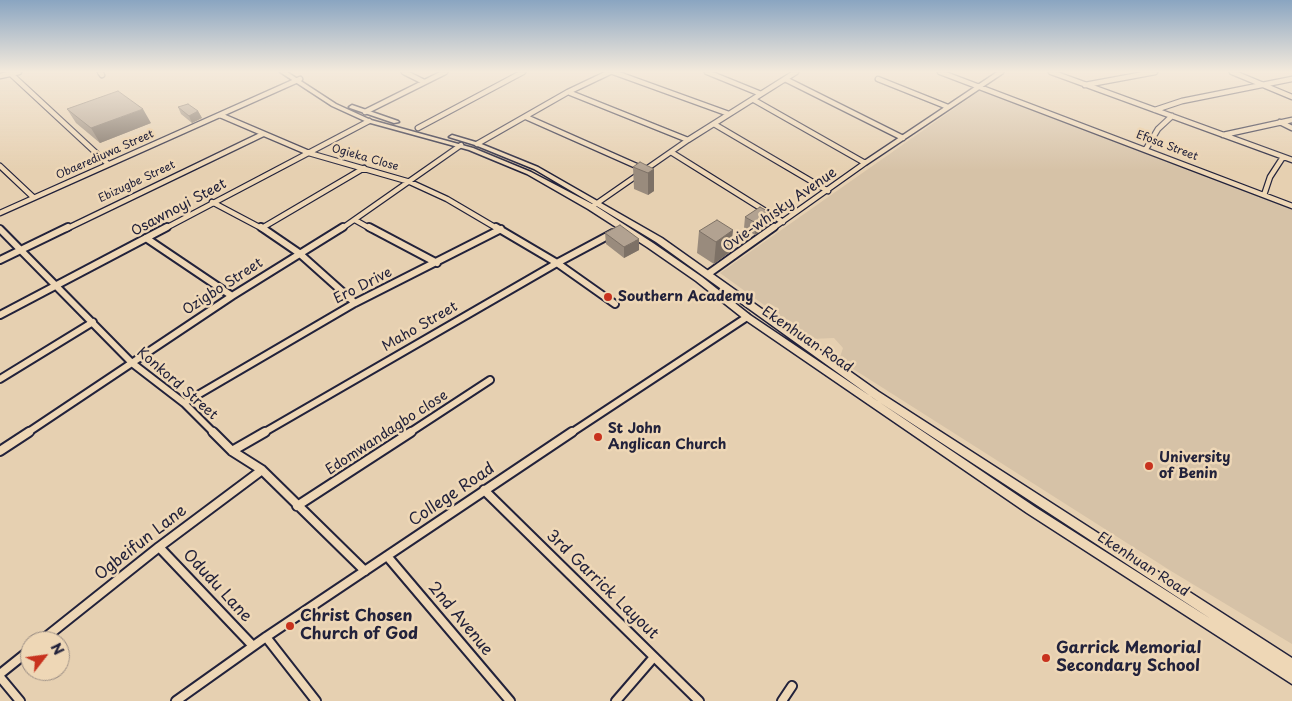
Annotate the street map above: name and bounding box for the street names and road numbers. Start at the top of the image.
street label: Obaerediuwa Street [54,128,156,182]
street label: Efosa Street [1134,128,1200,164]
street label: Ogieka Close [330,142,400,174]
street label: Ebizugbe Street [97,158,177,206]
street label: Ovie-whisky Avenue [720,164,840,256]
street label: Osawnoyi Steet [128,176,230,240]
street label: Ozigbo Street [180,255,266,319]
street label: Ero Drive [331,264,395,308]
street label: Maho Street [379,299,461,355]
street label: Ekenhuan Road [758,303,856,377]
street label: Konkord Street [133,344,221,424]
street label: Edomwandagbo close [323,387,451,479]
street label: College Road [405,459,499,531]
street label: Ogbeifun Lane [91,501,191,585]
street label: 3rd Garrick Layout [542,526,662,644]
street label: Ekenhuan Road [1094,529,1192,601]
street label: Odudu Lane [178,546,256,626]
street label: 2nd Avenue [424,578,496,660]

